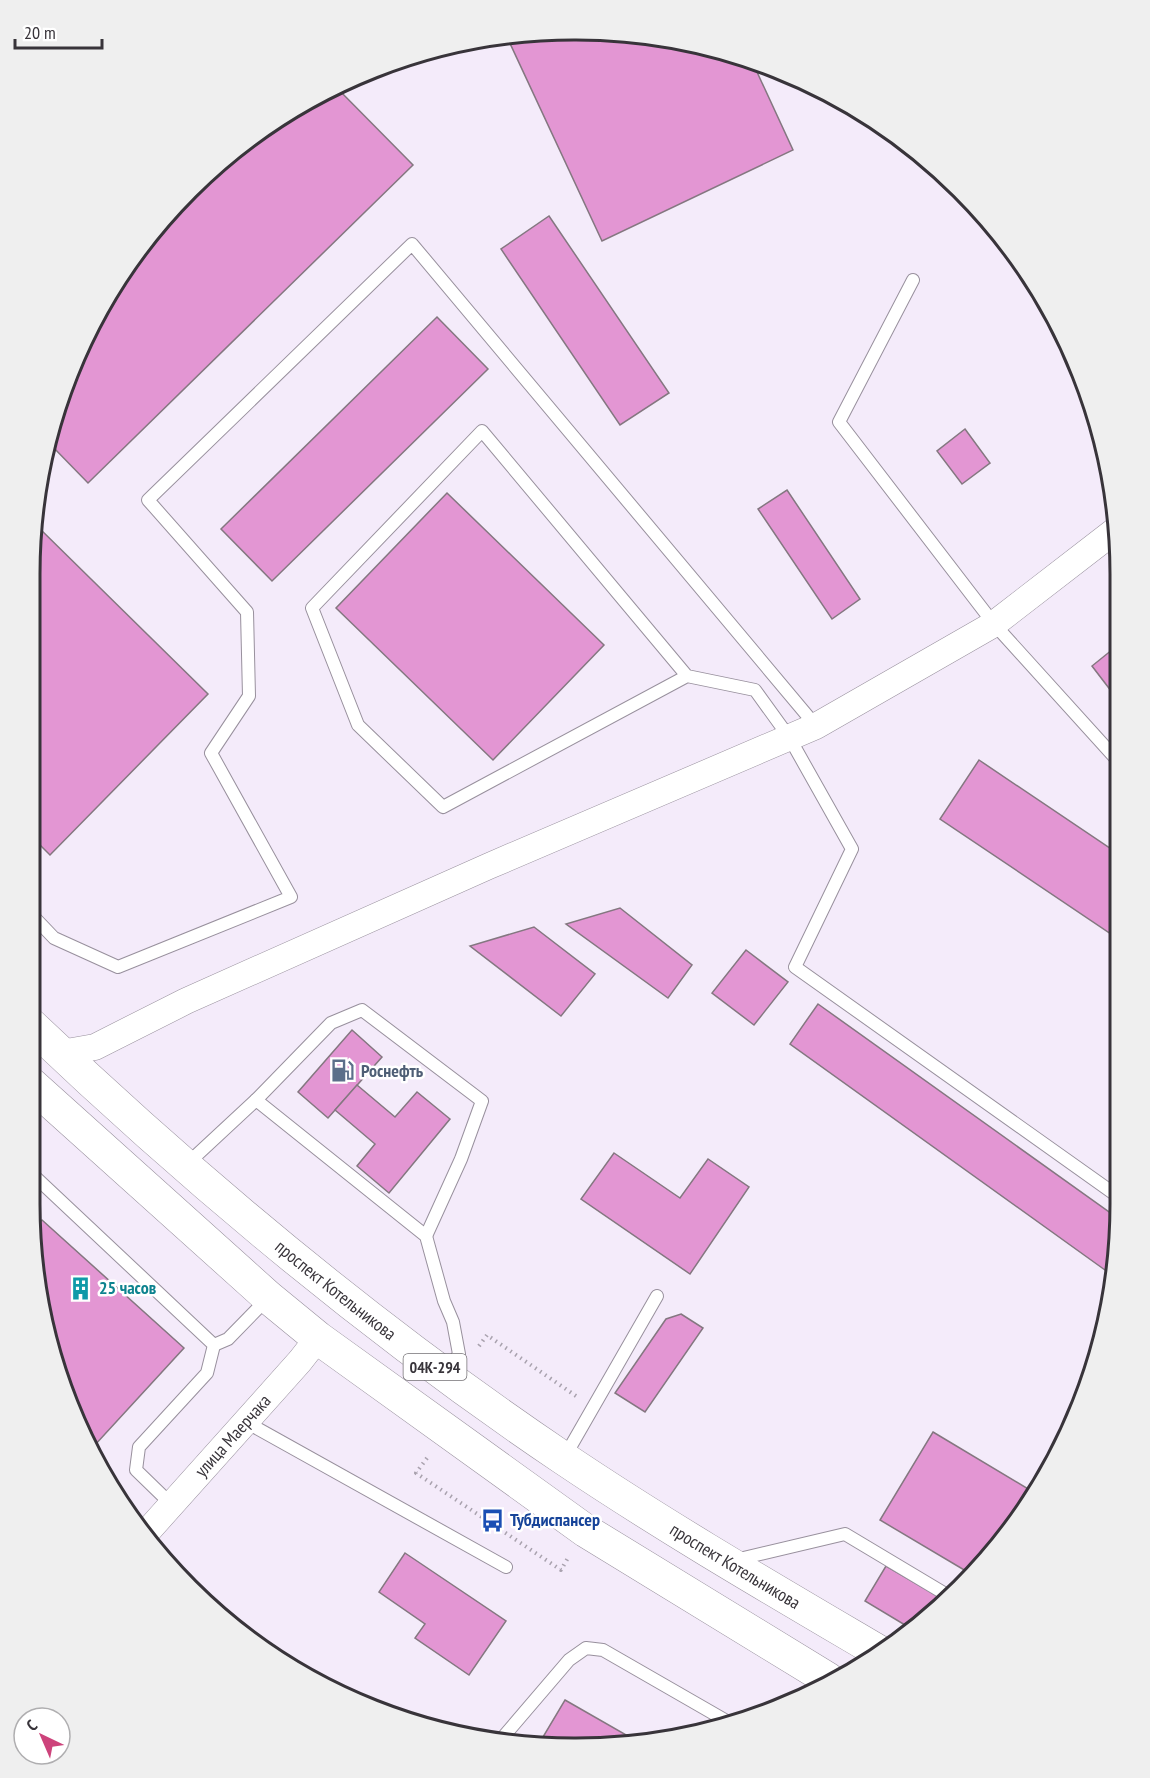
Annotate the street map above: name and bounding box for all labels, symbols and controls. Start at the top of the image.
scale bar [15,12,102,50]
text: 20 m [24,21,56,44]
fuel station icon: Роснефть [330,1058,356,1084]
place label: Роснефть [361,1059,424,1082]
street label: проспект Котельникова [270,1235,401,1345]
building icon: 25 часов [68,1275,94,1301]
place label: 25 часов [99,1276,157,1299]
road number: 04К-294 [404,1354,466,1380]
street label: улица Маерчака [190,1389,276,1482]
bus stop icon: Тубдиспансер [479,1507,505,1533]
place label: Тубдиспансер [510,1508,600,1531]
street label: проспект Котельникова [666,1518,805,1614]
north arrow [12,1706,72,1766]
text: С [22,1715,42,1735]

